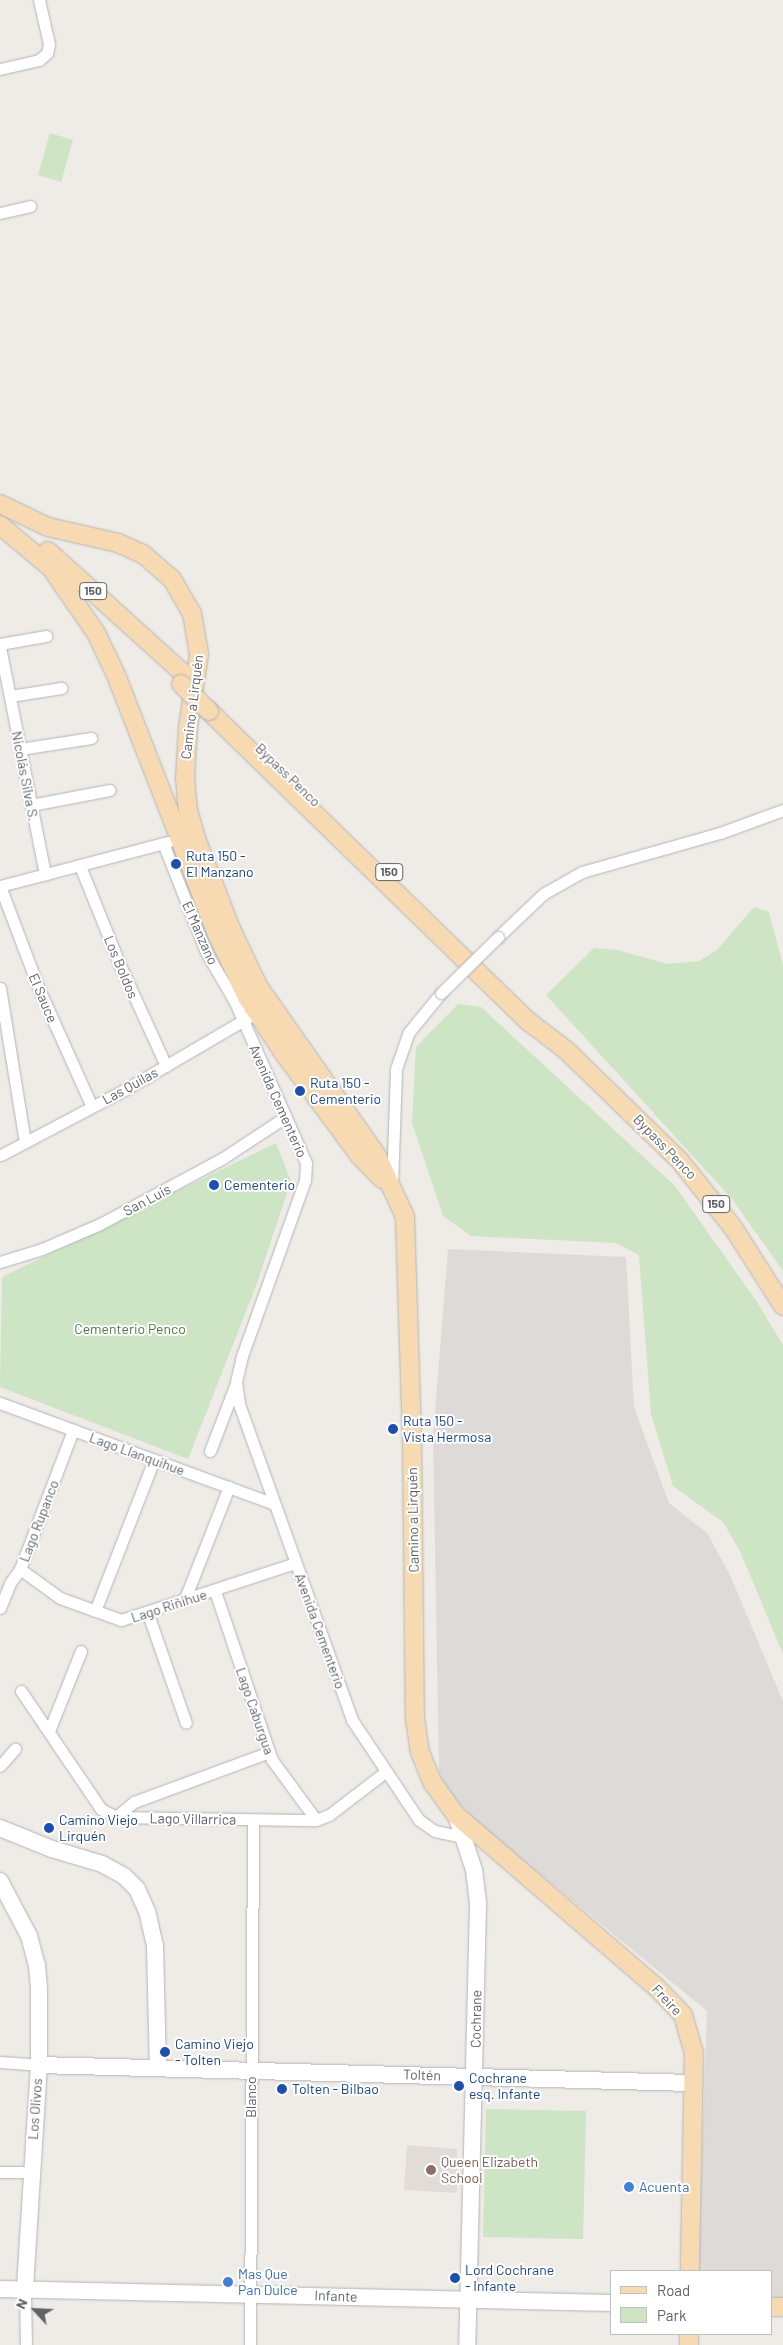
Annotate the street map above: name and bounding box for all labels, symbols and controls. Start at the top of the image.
road number: 150 [78,582,108,600]
street label: Camino a Lirquén [177,654,207,760]
street label: Nicolás Silva S. [8,730,42,822]
street label: Bypass Penco [252,740,324,810]
place label: Ruta 150 - El Manzano [186,848,254,880]
marker: Ruta 150 - El Manzano [170,858,182,870]
road number: 150 [374,862,404,882]
street label: El Manzano [179,899,221,967]
street label: Los Boldos [100,933,142,1001]
street label: El Sauce [25,971,61,1025]
street label: Avenida Cementerio [246,1042,310,1160]
street label: Las Quilas [99,1064,161,1108]
place label: Ruta 150 - Cementerio [310,1075,381,1108]
marker: Ruta 150 - Cementerio [294,1085,306,1097]
street label: Bypass Penco [630,1111,700,1183]
place label: Cementerio [224,1177,295,1193]
marker: Cementerio [208,1179,220,1191]
street label: San Luis [120,1181,174,1219]
road number: 150 [701,1194,731,1214]
park label: Cementerio Penco [74,1321,186,1337]
place label: Ruta 150 - Vista Hermosa [403,1413,491,1445]
marker: Ruta 150 - Vista Hermosa [387,1423,399,1435]
street label: Lago Llanquihue [87,1429,187,1479]
street label: Camino a Lirquén [404,1467,422,1573]
street label: Lago Rupanco [16,1478,62,1564]
street label: Avenida Cementerio [291,1571,349,1691]
street label: Lago Riñihue [129,1586,209,1626]
street label: Lago Caburgua [232,1665,278,1757]
street label: Lago Villarrica [150,1810,236,1828]
place label: Camino Viejo Lirquén [59,1812,138,1844]
marker: Camino Viejo Lirquén [43,1822,55,1834]
street label: Freire [648,1981,686,2019]
street label: Cochrane [467,1990,485,2048]
place label: Camino Viejo - Tolten [175,2036,254,2068]
marker: Camino Viejo - Tolten [159,2046,171,2058]
street label: Toltén [403,2066,441,2084]
place label: Cochrane esq. Infante [469,2070,540,2102]
street label: Blanco [243,2076,259,2118]
street label: Los Olivos [24,2078,46,2140]
marker: Cochrane esq. Infante [453,2080,465,2092]
place label: Tolten - Bilbao [292,2081,379,2097]
marker: Tolten - Bilbao [276,2083,288,2095]
place label: Queen Elizabeth School [441,2154,538,2186]
marker: Queen Elizabeth School [425,2164,437,2176]
place label: Acuenta [639,2179,689,2195]
marker: Acuenta [623,2181,635,2193]
place label: Lord Cochrane - Infante [465,2262,554,2294]
place label: Mas Que Pan Dulce [238,2266,298,2298]
legend [610,2270,773,2335]
marker: Lord Cochrane - Infante [449,2272,461,2284]
marker: Mas Que Pan Dulce [222,2276,234,2288]
text: Road [657,2281,690,2299]
north arrow [10,2285,60,2335]
street label: Infante [314,2287,358,2305]
text: N [11,2296,31,2311]
text: Park [657,2306,686,2324]

